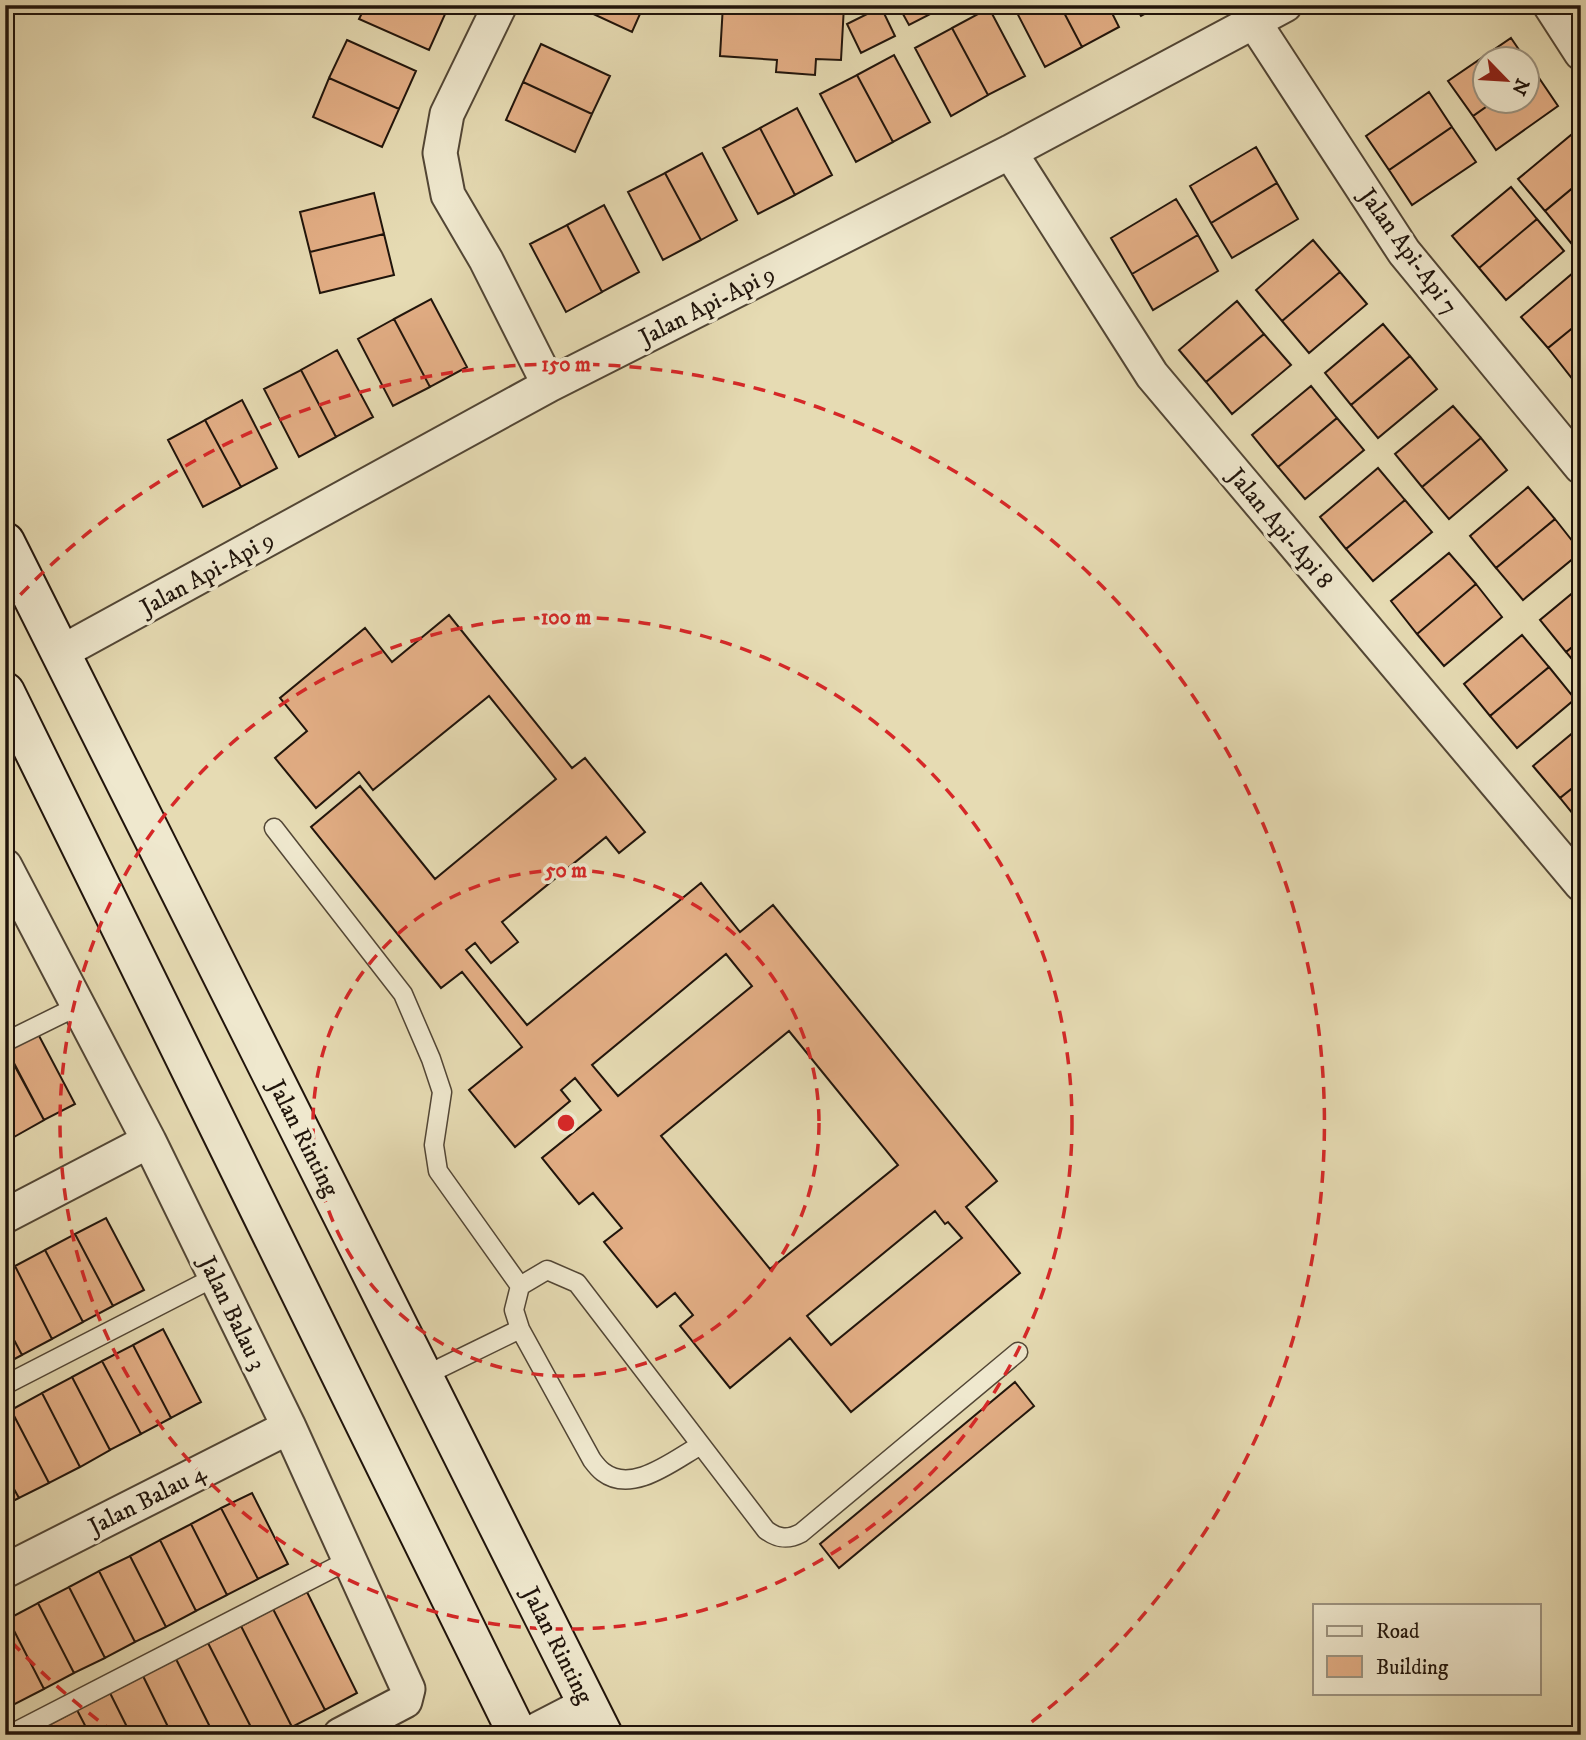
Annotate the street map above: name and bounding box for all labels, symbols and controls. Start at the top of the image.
north arrow [1470,46,1540,116]
text: N [1506,75,1534,99]
street label: Jalan Api-Api 7 [1351,181,1464,321]
street label: Jalan Api-Api 9 [633,259,780,354]
text: 150 m [541,352,591,378]
street label: Jalan Api-Api 8 [1220,461,1339,595]
street label: Jalan Api-Api 9 [134,525,280,624]
text: 100 m [541,605,591,631]
text: 50 m [544,858,587,884]
street label: Jalan Rinting [260,1073,345,1202]
centre of rings [554,1111,578,1135]
street label: Jalan Balau 3 [191,1250,273,1375]
street label: Jalan Balau 4 [82,1457,212,1543]
street label: Jalan Rinting [514,1580,599,1709]
legend [1313,1604,1540,1694]
text: Road [1376,1619,1420,1645]
text: Building [1376,1655,1449,1681]

